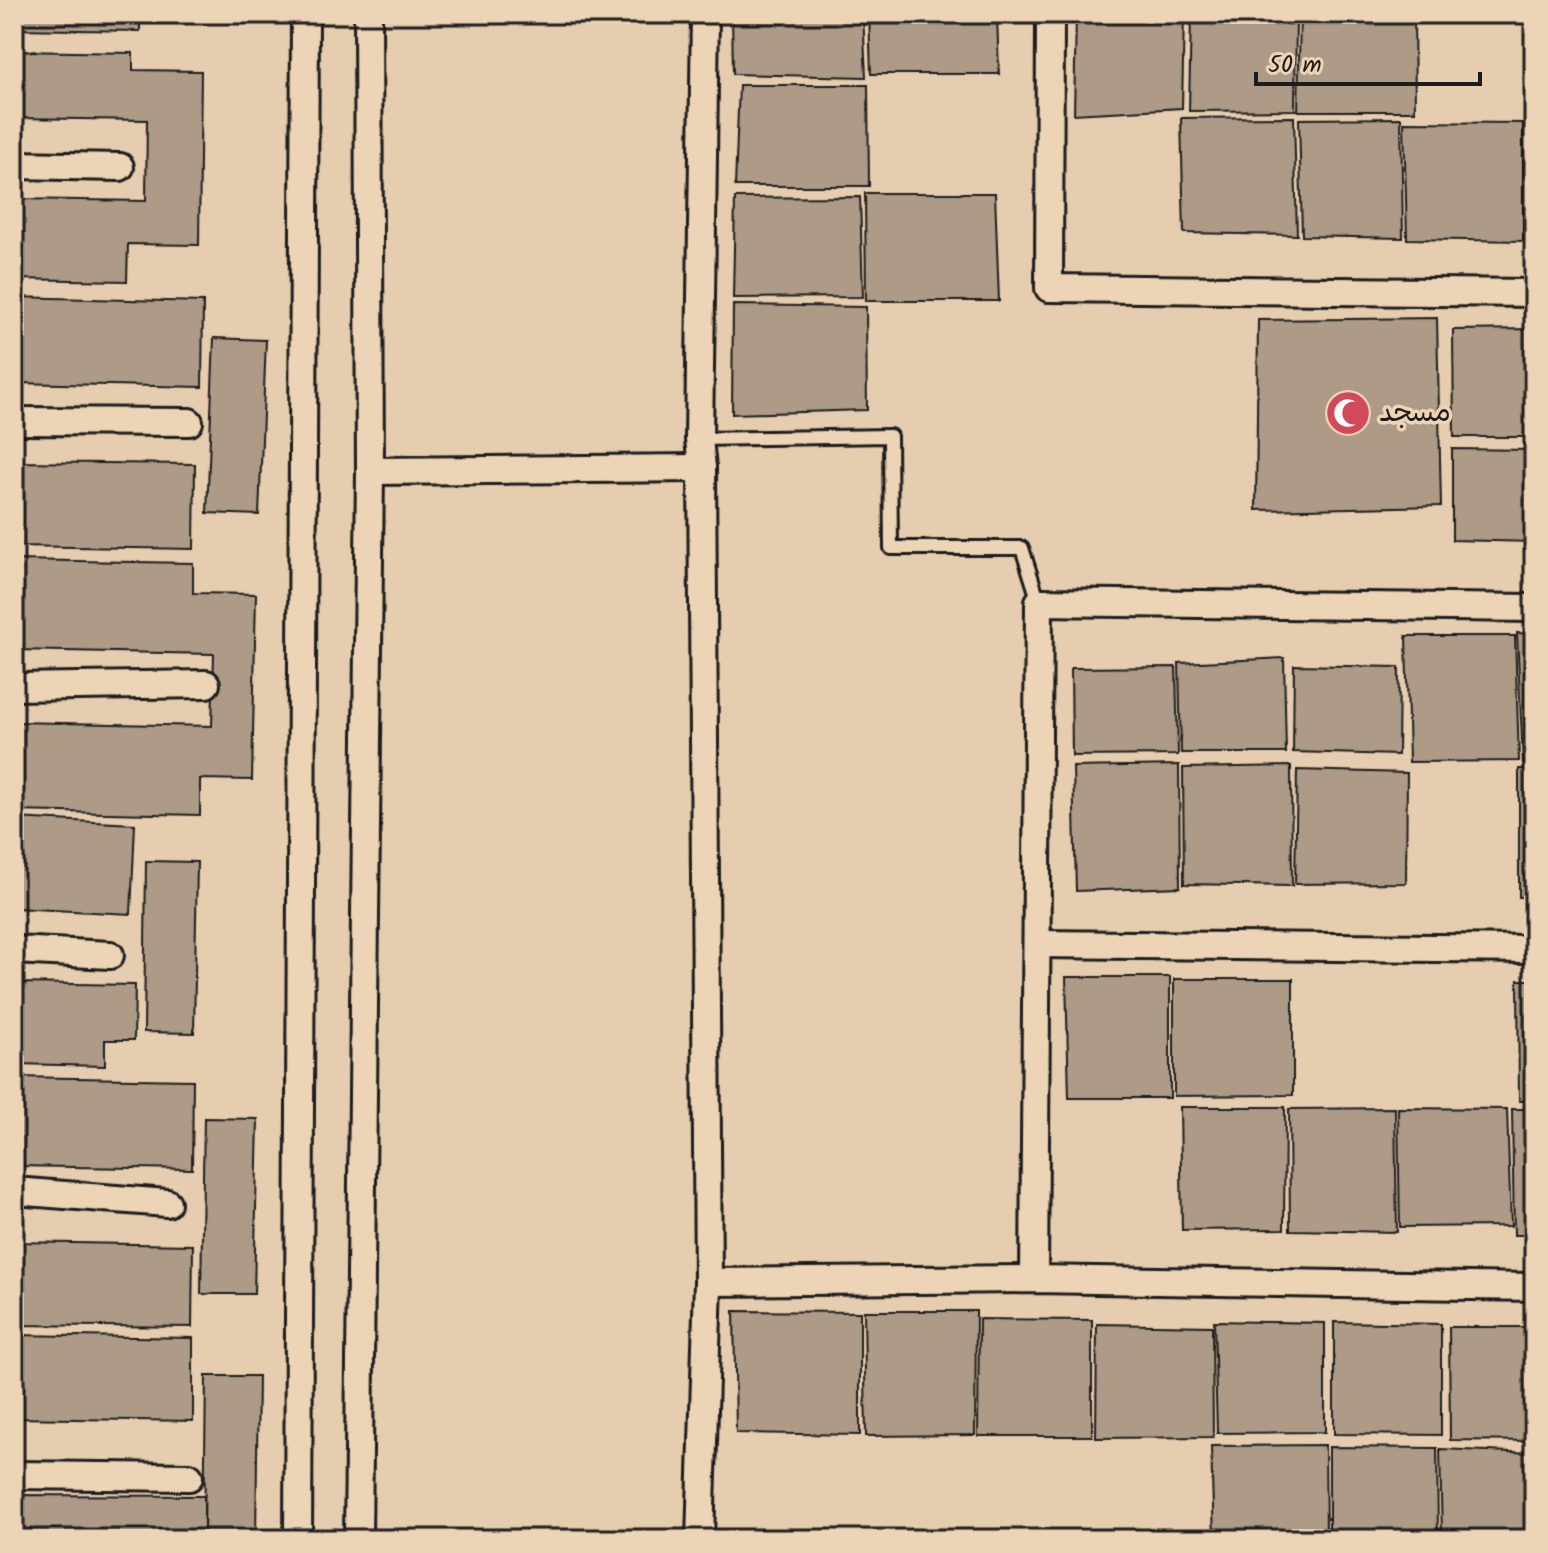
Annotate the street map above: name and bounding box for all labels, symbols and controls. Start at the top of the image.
scale bar [1256,36,1480,86]
text: 50 m [1268,46,1322,85]
mosque icon: مسجد [1324,389,1372,437]
place label: مسجد [1379,391,1451,436]

